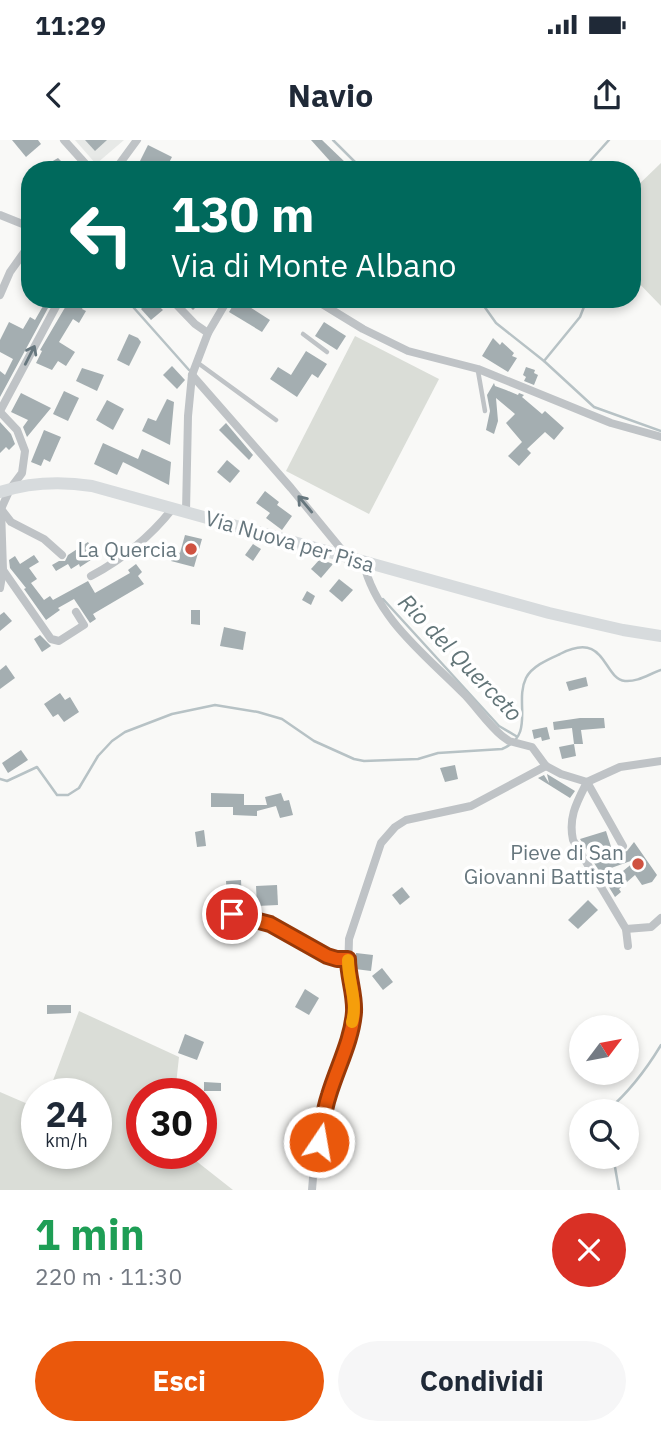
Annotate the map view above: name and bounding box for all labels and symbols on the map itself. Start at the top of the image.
one-way arrow [24,345,37,366]
one-way arrow [297,496,313,514]
street label: Via Nuova per Pisa [202,503,378,579]
place label: La Quercia [77,535,177,563]
marker: La Quercia [183,541,199,557]
water label: Rio del Querceto [392,587,530,727]
place label: Pieve di San Giovanni Battista [464,838,624,890]
marker: Pieve di San Giovanni Battista [630,856,646,872]
pin [202,884,262,944]
north arrow [569,1015,639,1085]
speed limit sign: 30 [126,1078,217,1169]
position arrow [282,1105,356,1179]

